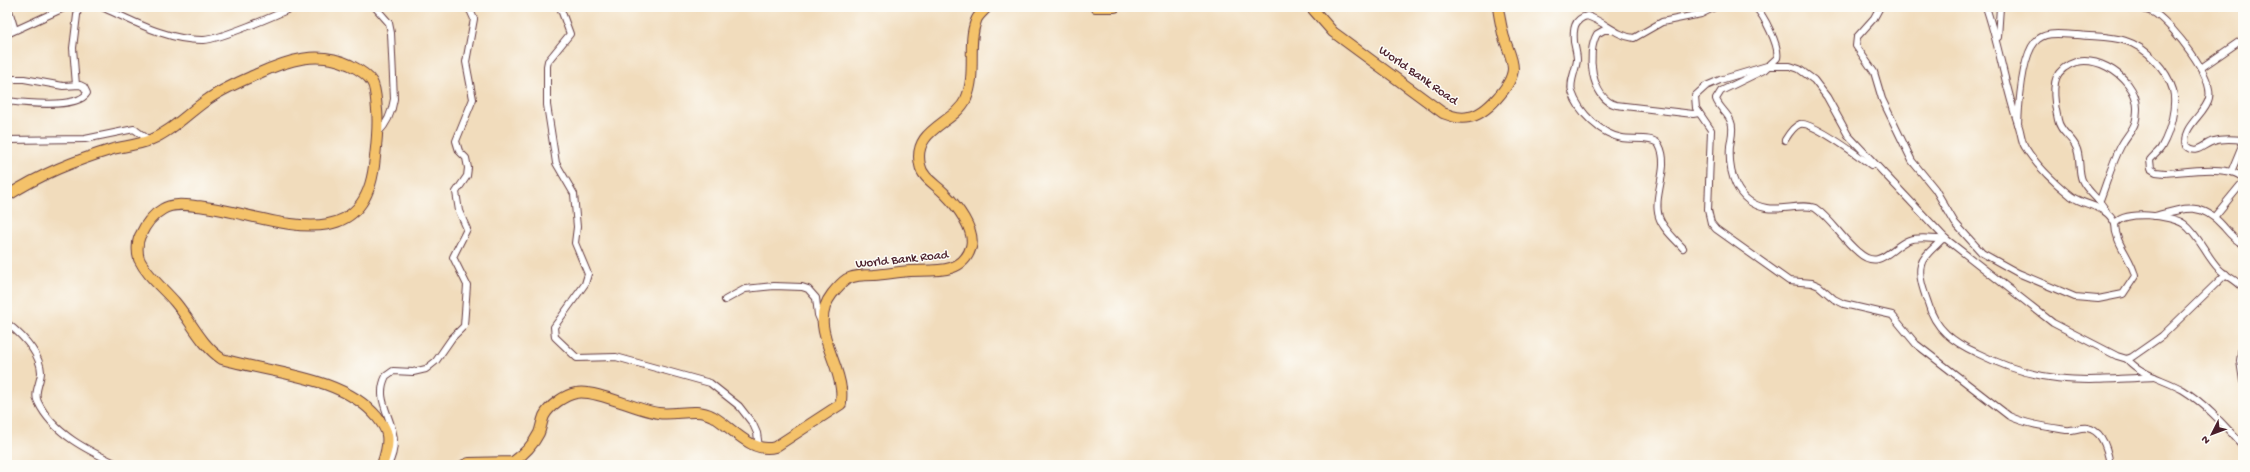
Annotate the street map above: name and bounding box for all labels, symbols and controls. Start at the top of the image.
street label: World Bank Road [1375,43,1462,110]
street label: World Bank Road [855,248,951,272]
north arrow [2192,414,2232,454]
text: N [2199,433,2213,446]

